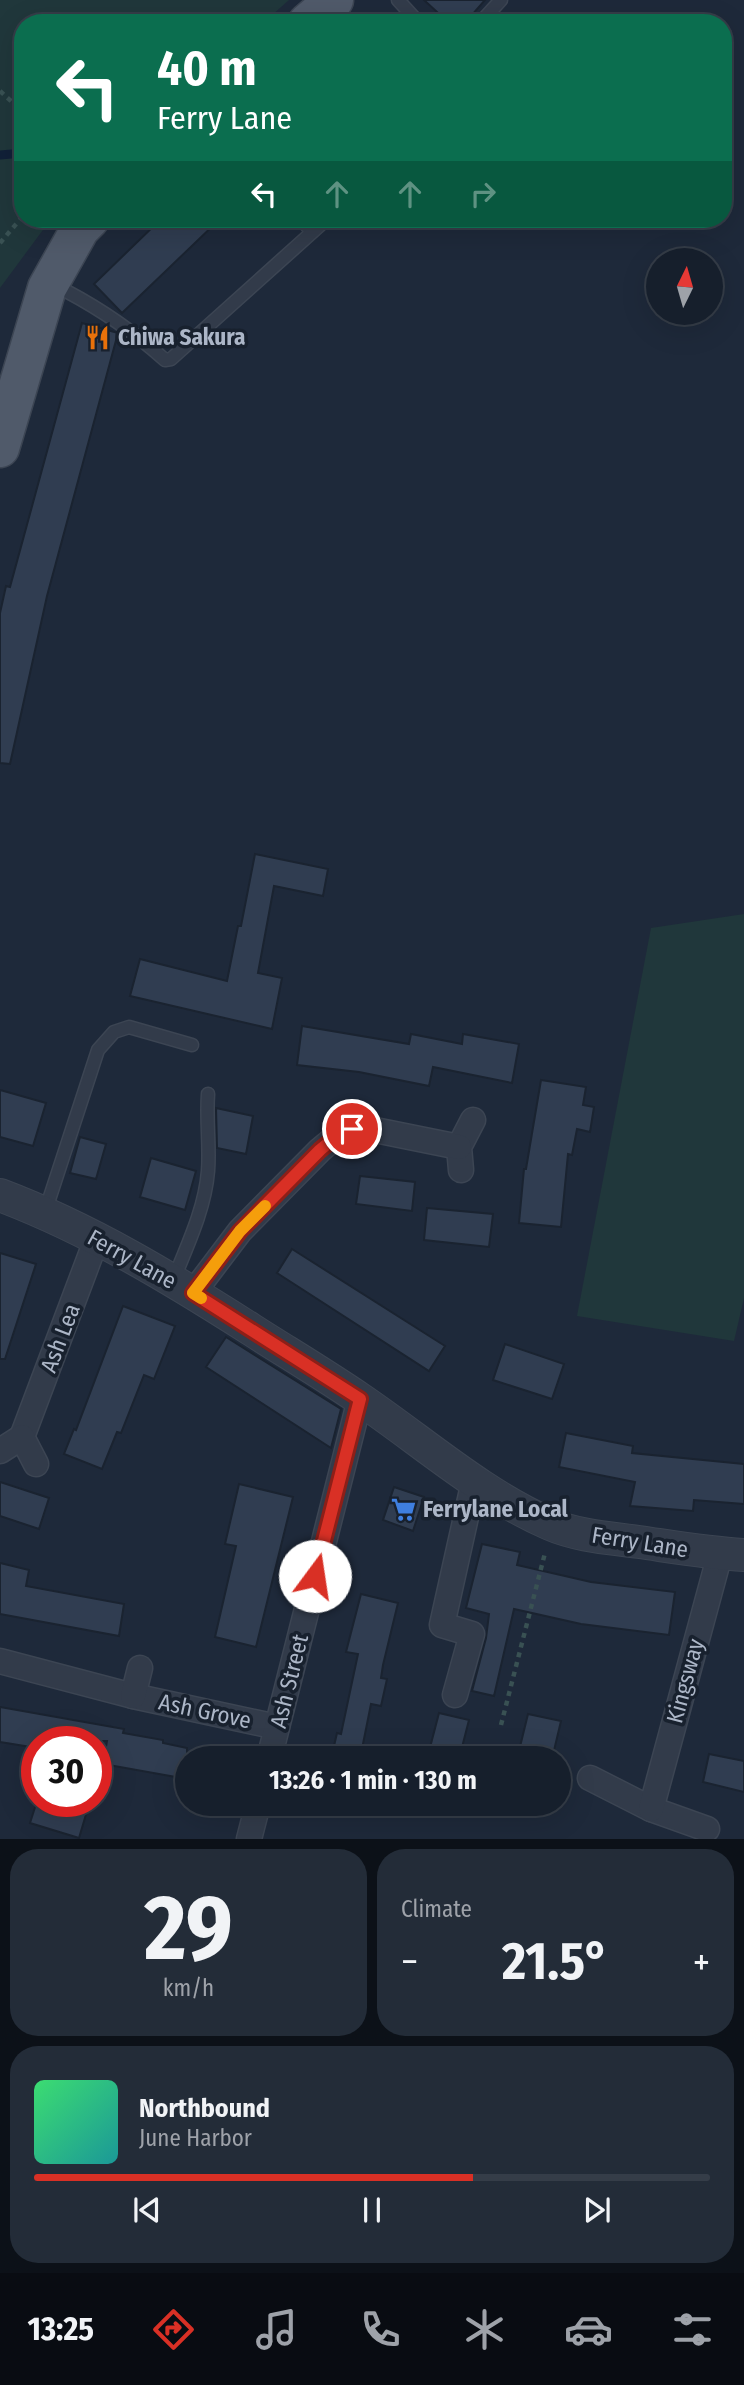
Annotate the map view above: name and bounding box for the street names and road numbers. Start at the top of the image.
street label: Ferry Lane [83,1223,181,1295]
street label: Ash Lea [34,1300,86,1376]
street label: Ferry Lane [590,1521,690,1563]
street label: Ash Street [264,1631,314,1731]
street label: Kingsway [660,1635,710,1726]
street label: Ash Grove [156,1688,254,1734]

